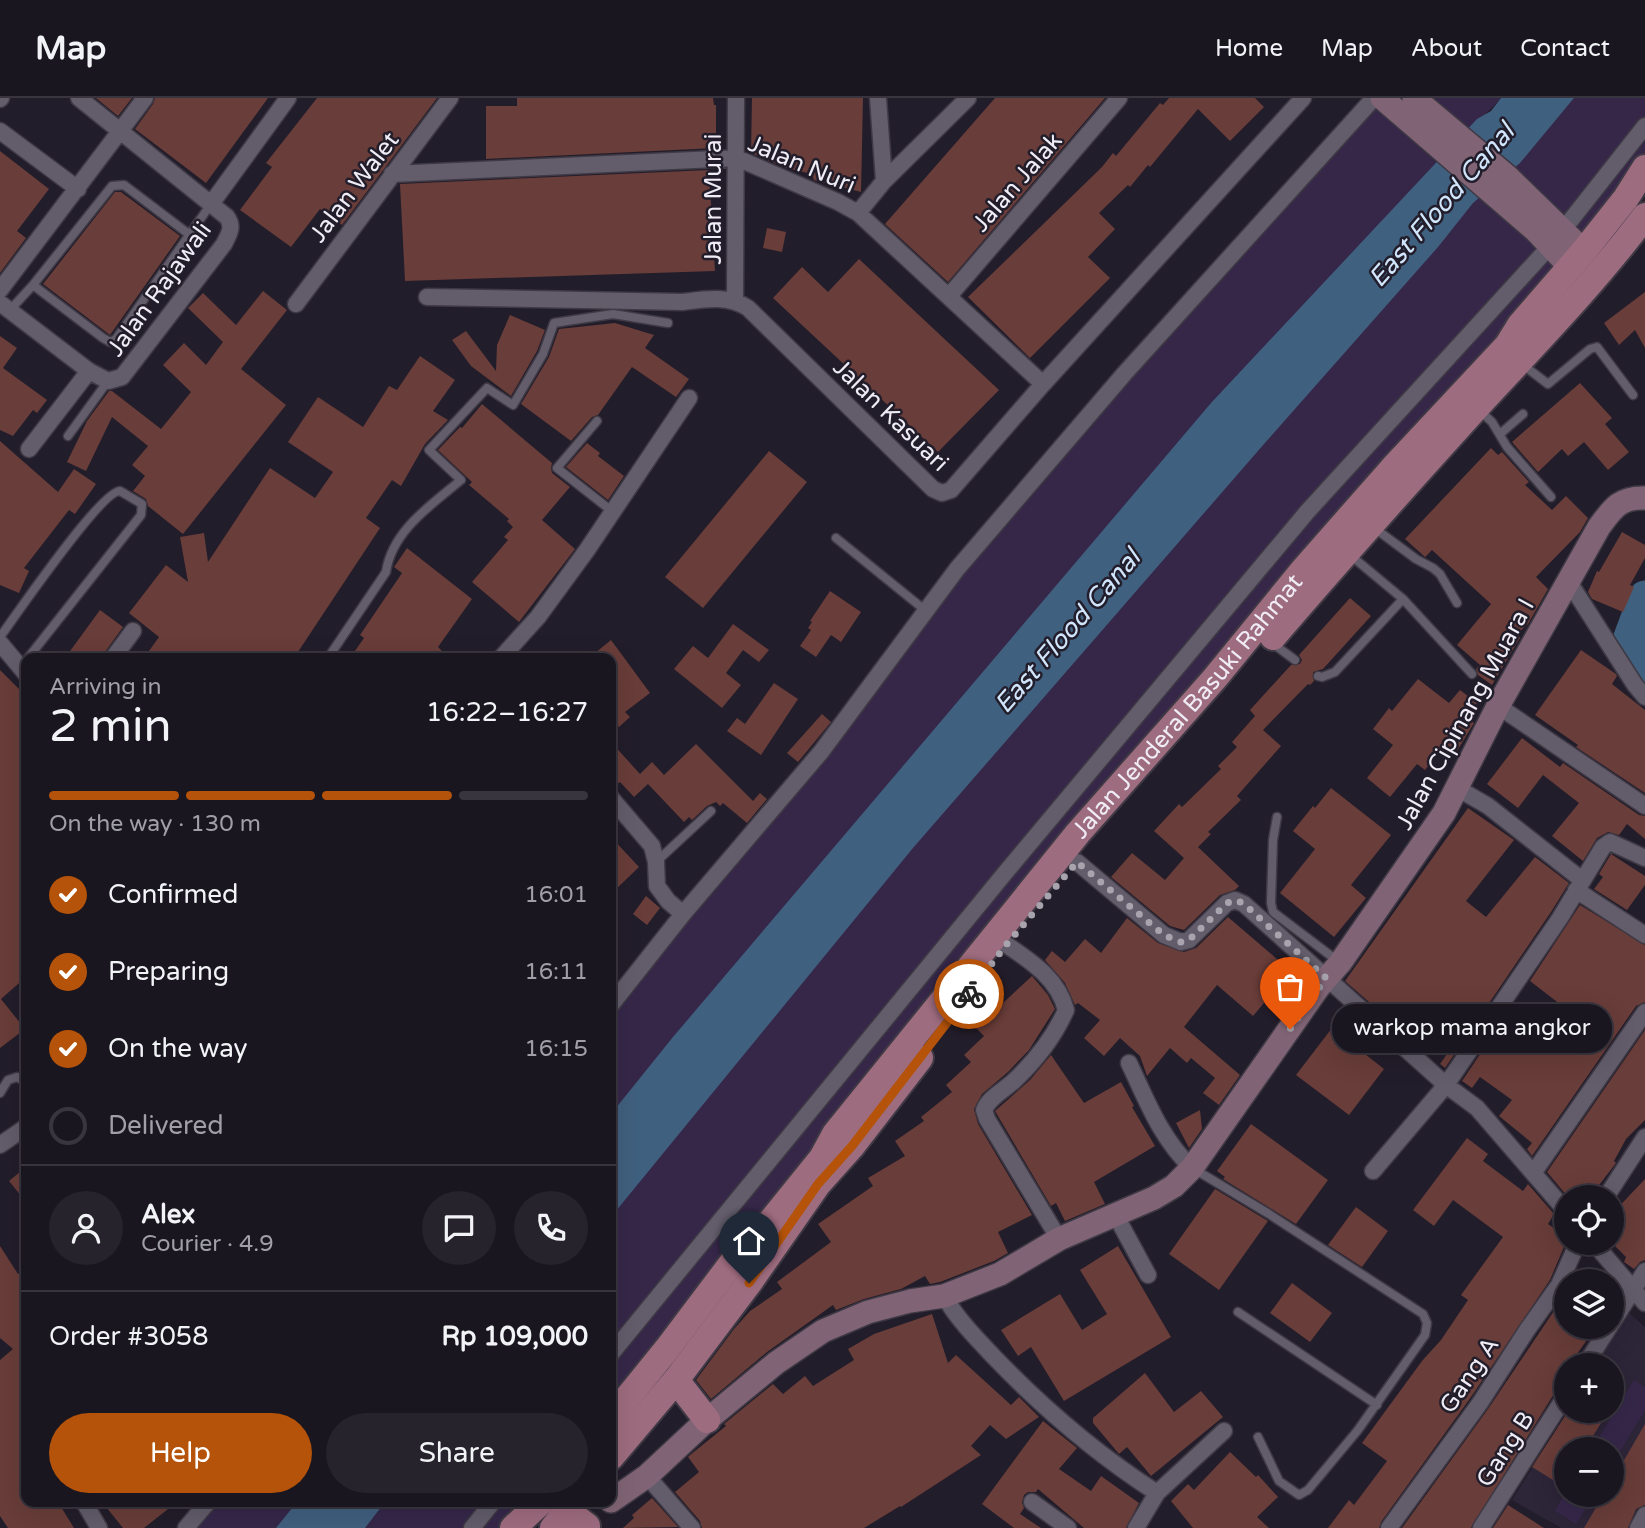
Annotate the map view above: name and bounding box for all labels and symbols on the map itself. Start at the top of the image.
water label: East Flood Canal [1362,115,1523,293]
street label: Jalan Walet [304,126,405,248]
street label: Jalan Jalak [966,127,1068,238]
street label: Jalan Nuri [744,129,860,200]
street label: Jalan Murai [699,133,728,265]
street label: Jalan Rajawali [101,216,218,362]
street label: Jalan Kasuari [827,353,954,478]
water label: East Flood Canal [988,541,1149,719]
street label: Jalan Jenderal Basuki Rahmat [1066,568,1309,845]
street label: Jalan Cipinang Muara I [1390,594,1541,835]
pin [1260,957,1320,1029]
courier [934,959,1004,1029]
callout: warkop mama angkor [1332,1004,1612,1054]
pin [719,1211,779,1283]
street label: Gang A [1433,1332,1505,1419]
street label: Gang B [1470,1406,1541,1493]

